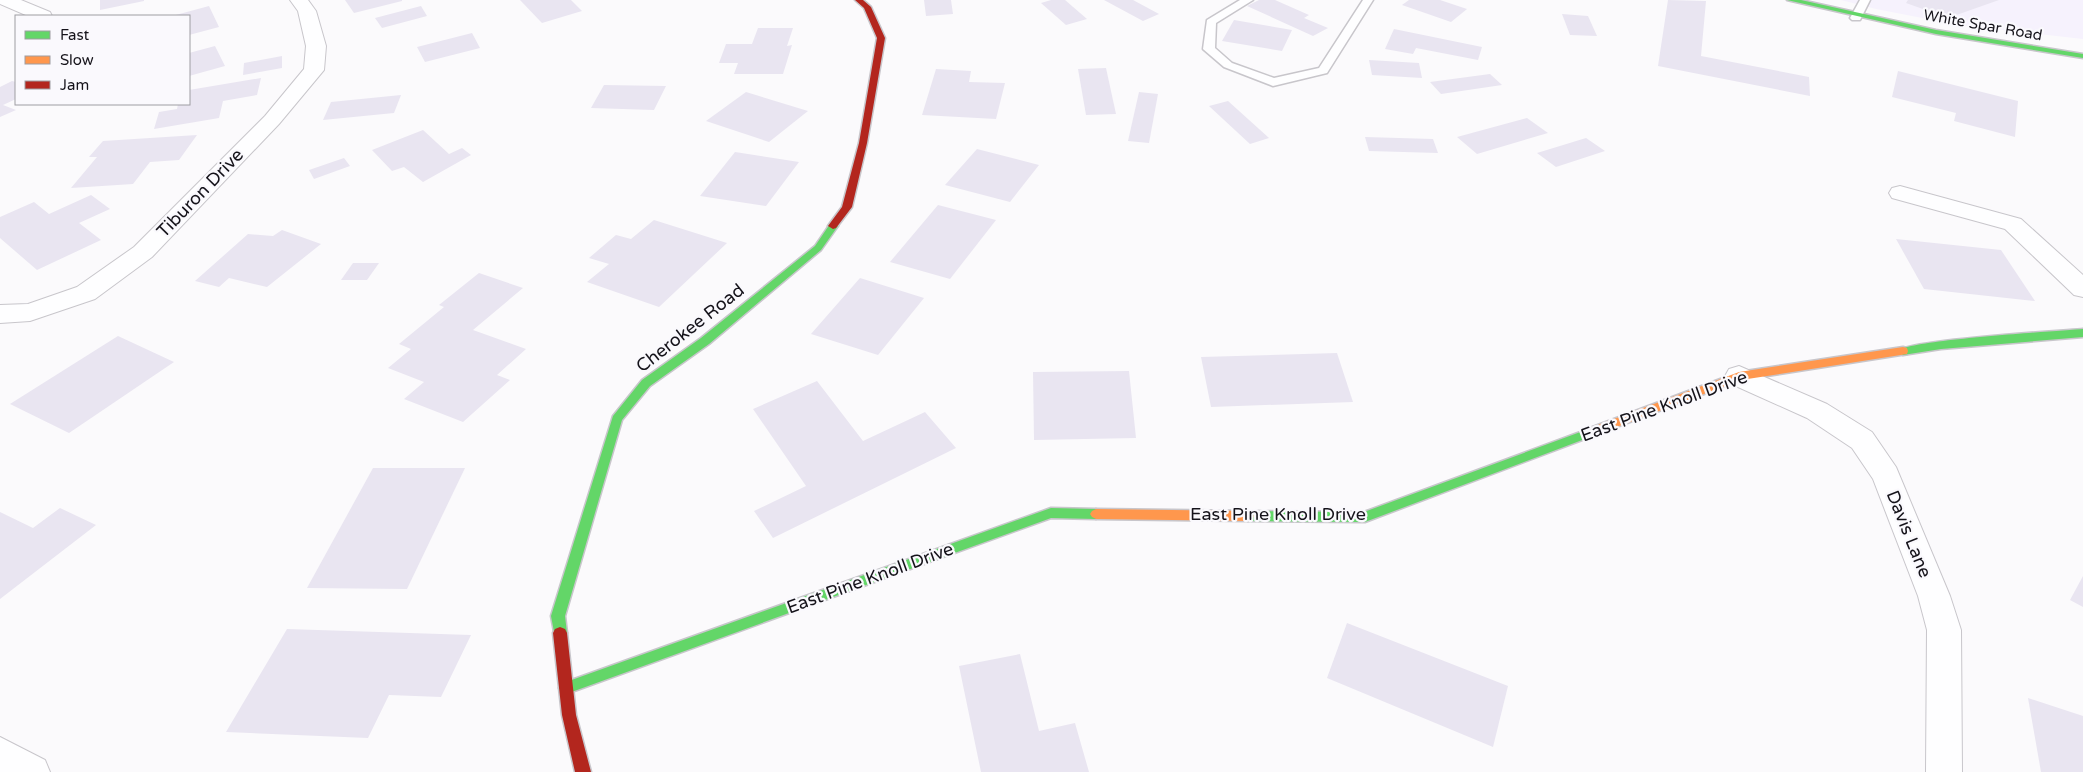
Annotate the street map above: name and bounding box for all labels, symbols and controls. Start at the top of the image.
street label: White Spar Road [1922,6,2044,44]
legend [15,15,190,105]
text: Fast [60,26,90,44]
text: Slow [60,51,94,69]
text: Jam [60,76,89,94]
street label: Tiburon Drive [152,144,248,242]
street label: Cherokee Road [632,279,748,377]
street label: East Pine Knoll Drive [1578,366,1750,446]
street label: Davis Lane [1882,487,1936,581]
street label: East Pine Knoll Drive [1190,503,1366,525]
street label: East Pine Knoll Drive [784,538,956,618]

